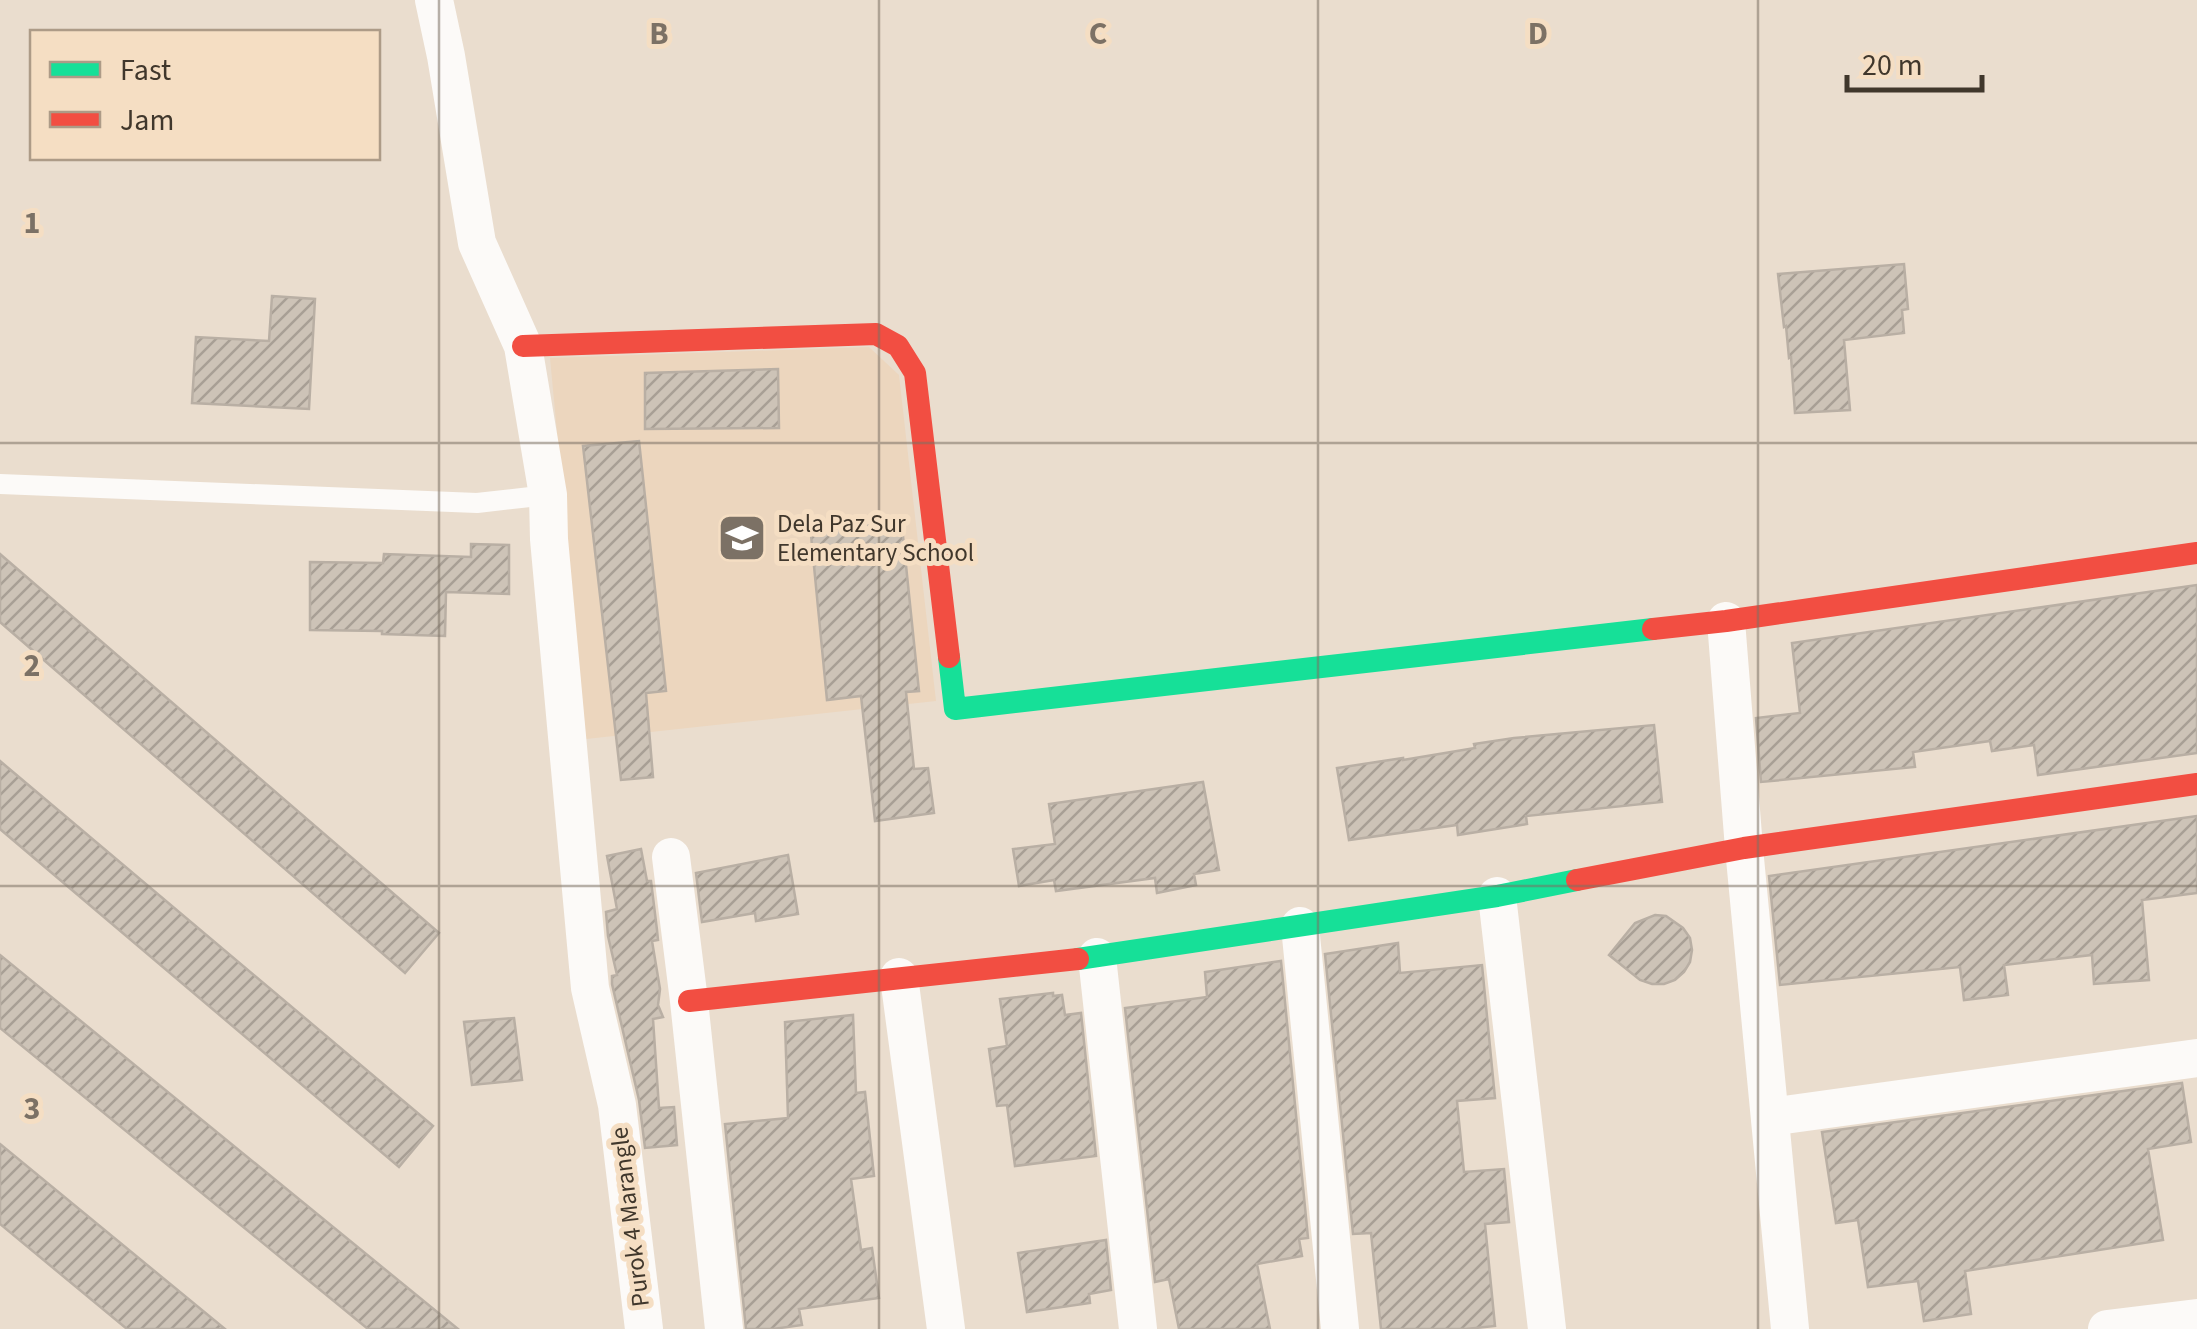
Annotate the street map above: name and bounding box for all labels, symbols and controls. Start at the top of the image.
text: B [649,11,669,57]
text: C [1089,11,1107,57]
text: D [1528,11,1548,57]
legend [30,30,380,160]
scale bar [1847,30,1982,92]
text: 20 m [1862,44,1923,87]
text: Fast [120,49,171,92]
text: Jam [120,99,174,142]
text: 1 [24,200,40,246]
place label: Dela Paz Sur Elementary School [777,506,974,571]
school or university icon: Dela Paz Sur Elementary School [716,512,768,564]
text: 2 [24,643,40,689]
text: 3 [24,1086,40,1132]
street label: Purok 4 Marangle [601,1125,659,1309]

